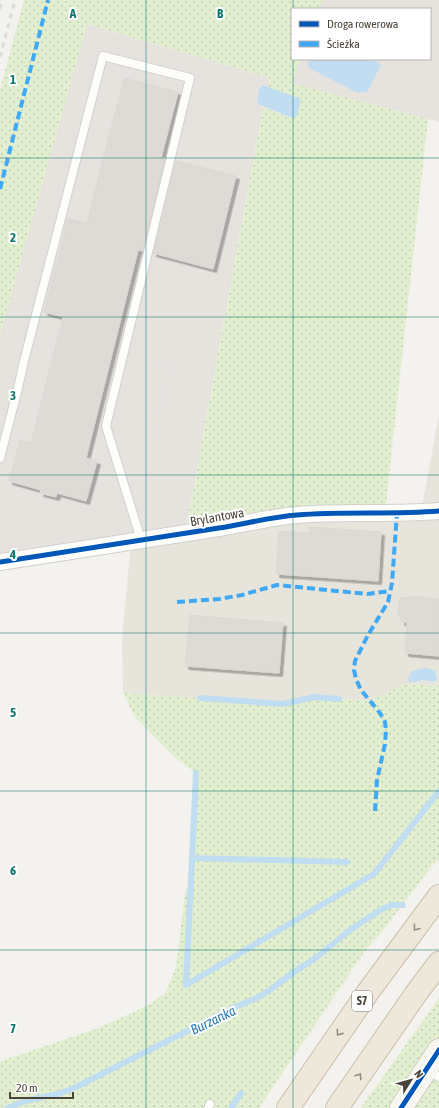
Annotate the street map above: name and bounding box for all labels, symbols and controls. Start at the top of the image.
text: A [69,6,77,21]
text: B [217,6,224,21]
legend [291,8,431,60]
text: Droga rowerowa [327,17,398,31]
text: Ścieżka [327,37,360,51]
text: 1 [10,72,16,87]
text: 2 [10,230,16,245]
text: 3 [10,388,16,403]
street label: Brylantowa [189,505,245,529]
text: 4 [9,547,16,562]
text: 5 [10,705,16,720]
text: 6 [10,863,16,878]
one-way arrow [414,923,421,930]
road number: S7 [352,991,372,1011]
water label: Burzanka [188,1002,239,1038]
text: 7 [10,1021,16,1036]
one-way arrow [336,1029,344,1036]
north arrow [391,1060,431,1100]
text: N [412,1068,426,1080]
one-way arrow [354,1073,362,1080]
scale bar [10,1074,73,1100]
text: 20 m [16,1081,38,1095]

